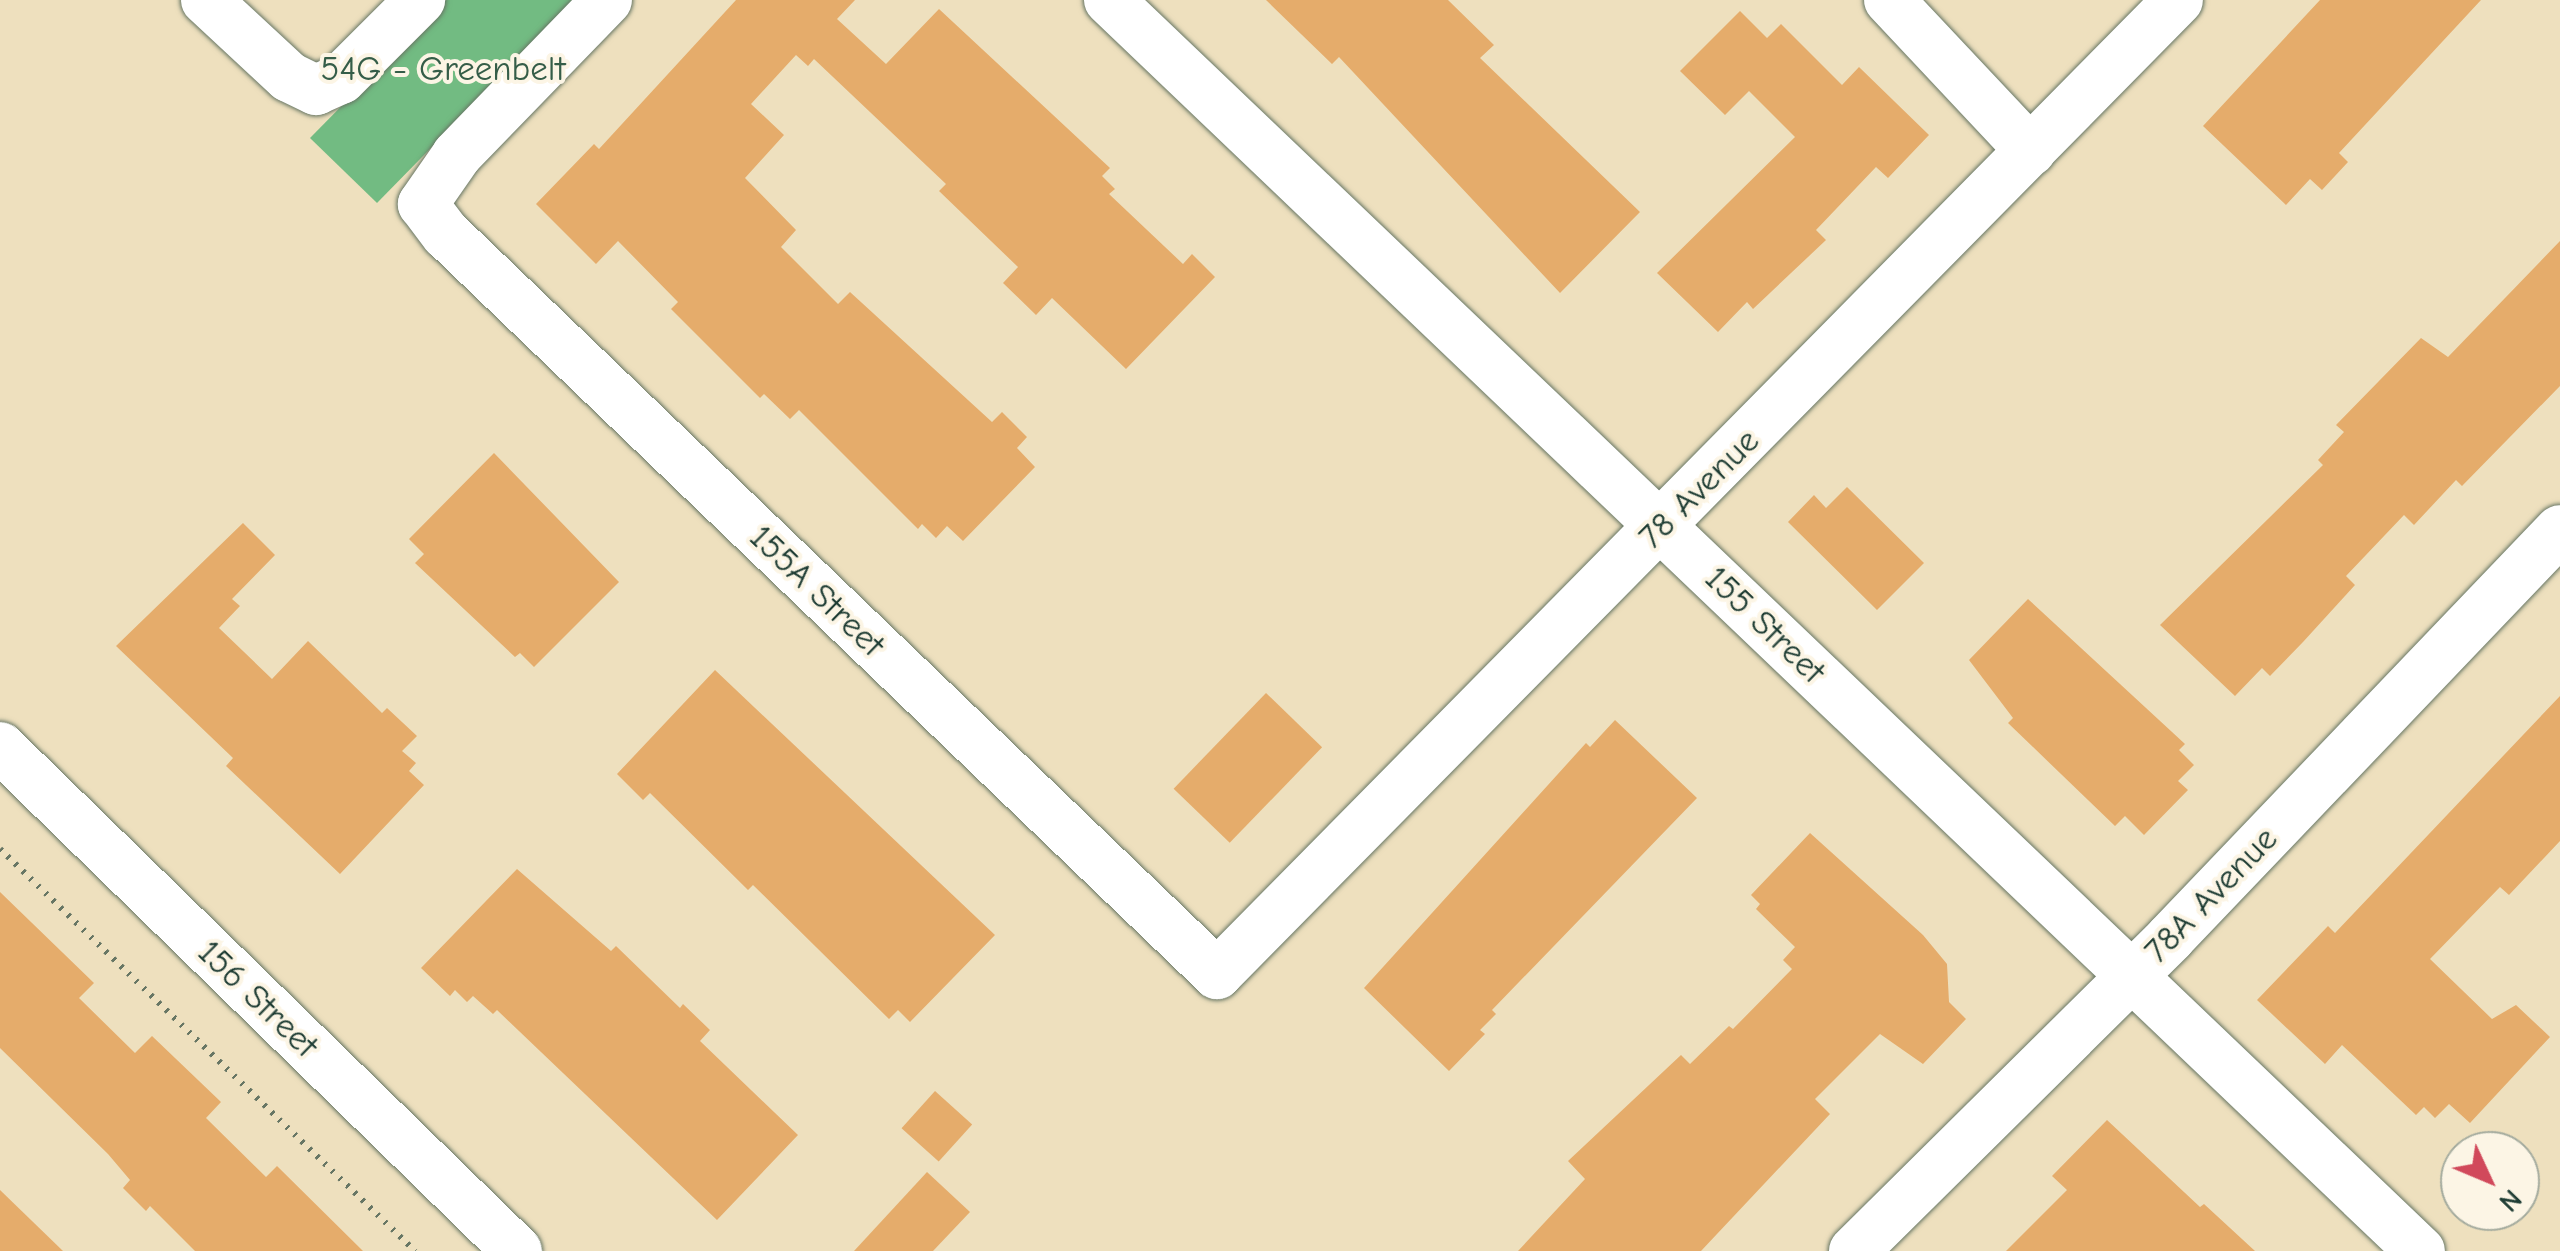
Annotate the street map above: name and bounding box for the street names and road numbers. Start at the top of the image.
street label: 78 Avenue [1630,420,1768,558]
street label: 155A Street [741,516,893,666]
street label: 155 Street [1696,557,1834,693]
street label: 78A Avenue [2136,818,2286,972]
street label: 156 Street [189,931,327,1067]

